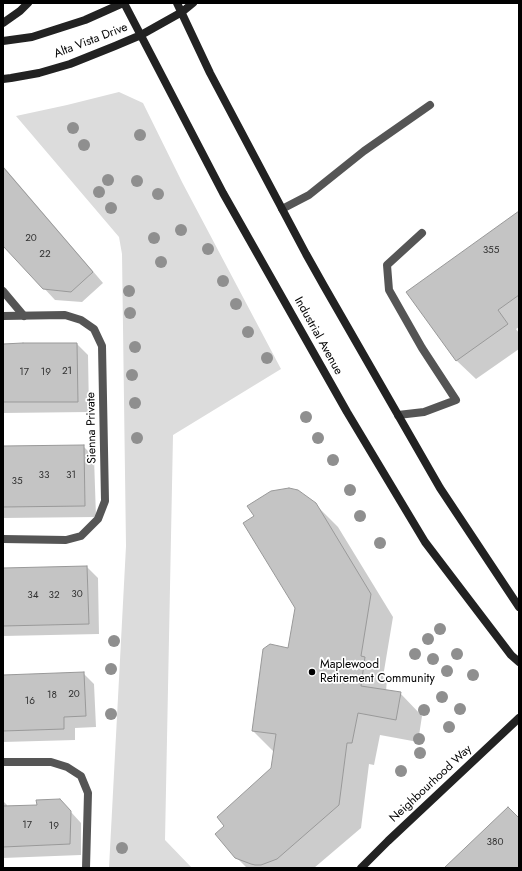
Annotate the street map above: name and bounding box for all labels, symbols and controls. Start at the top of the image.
street label: Alta Vista Drive [52,20,130,62]
house number: 20 [25,233,37,245]
house number: 355 [483,245,499,257]
house number: 22 [39,249,51,261]
street label: Industrial Avenue [291,295,345,377]
house number: 21 [62,366,72,378]
house number: 17 [19,367,29,379]
house number: 19 [41,367,51,379]
street label: Sienna Private [84,392,100,464]
house number: 33 [39,470,49,482]
house number: 31 [66,470,76,482]
house number: 35 [11,476,23,488]
house number: 30 [71,589,83,601]
house number: 34 [27,590,39,602]
house number: 32 [48,590,60,602]
place label: Maplewood Retirement Community [320,658,435,686]
marker: Maplewood Retirement Community [307,667,317,677]
house number: 20 [68,689,80,701]
house number: 18 [47,690,57,702]
house number: 16 [25,696,35,708]
street label: Neighbourhood Way [387,742,475,826]
house number: 17 [22,820,32,832]
house number: 19 [49,821,59,833]
house number: 380 [487,837,503,849]

